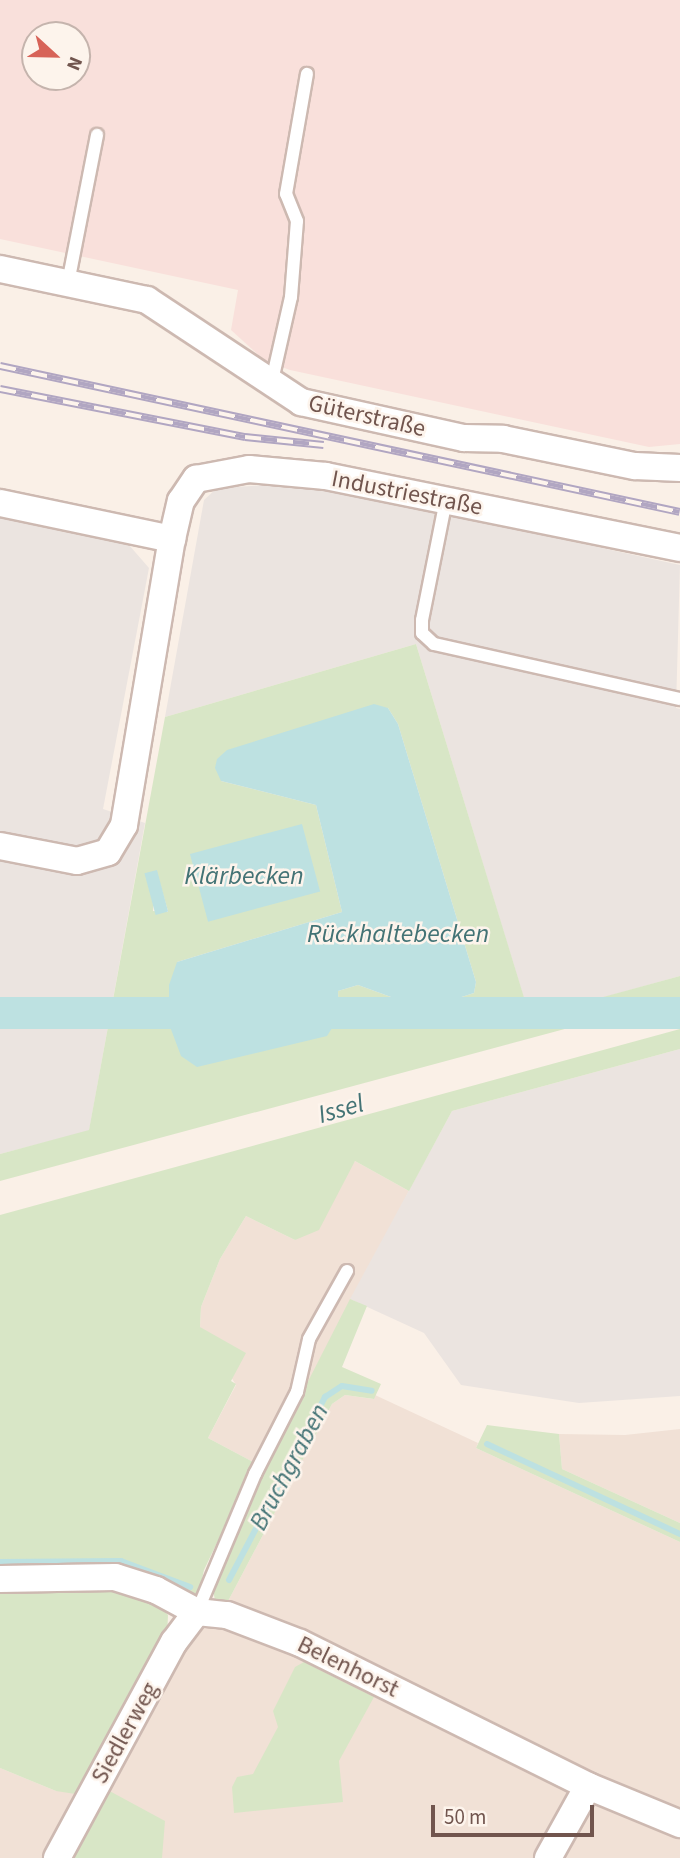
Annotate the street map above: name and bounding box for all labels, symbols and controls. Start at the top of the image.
north arrow [21,21,91,91]
text: N [59,52,89,74]
street label: Güterstraße [306,389,428,443]
street label: Industriestraße [329,464,485,522]
water label: Klärbecken [184,860,304,892]
water label: Rückhaltebecken [307,918,489,950]
water label: Issel [314,1088,368,1130]
water label: Bruchgraben [243,1398,335,1536]
street label: Belenhorst [293,1630,403,1704]
street label: Siedlerweg [85,1677,165,1789]
scale bar [435,1792,598,1836]
text: 50 m [444,1802,486,1832]

